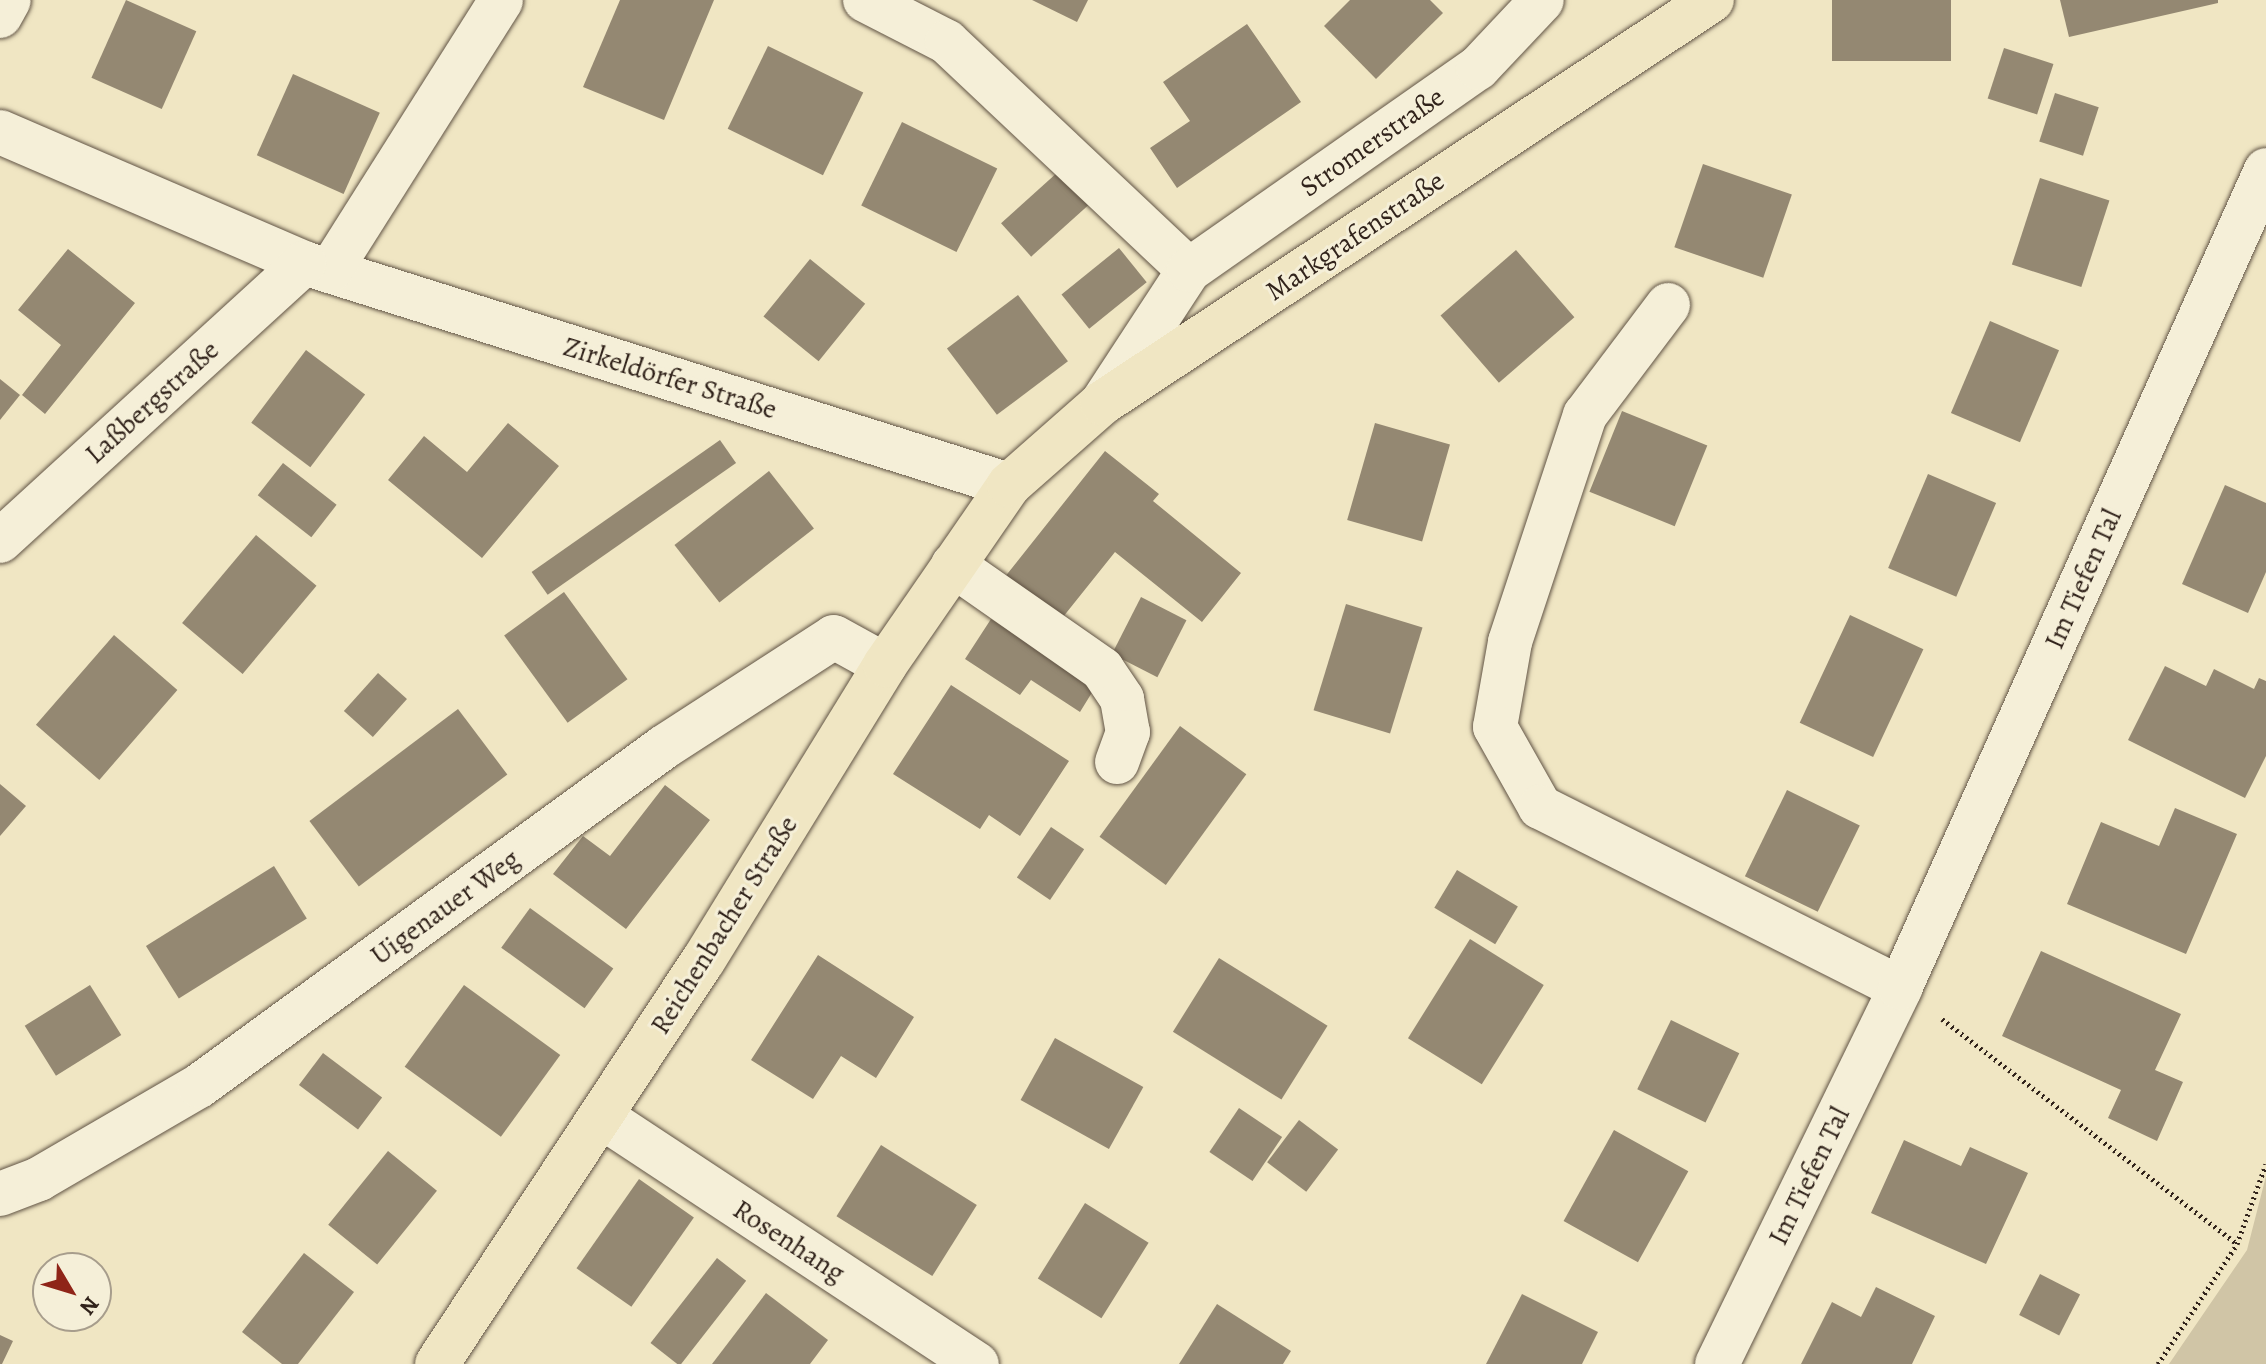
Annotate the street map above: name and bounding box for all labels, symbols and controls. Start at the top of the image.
street label: Stromerstraße [1294,80,1450,204]
street label: Markgrafenstraße [1259,164,1451,308]
street label: Zirkeldörfer Straße [559,330,781,426]
street label: Laßbergstraße [78,333,226,471]
street label: Im Tiefen Tal [2037,504,2129,654]
street label: Reichenbacher Straße [643,810,805,1040]
street label: Uigenauer Weg [364,842,526,972]
street label: Im Tiefen Tal [1761,1101,1857,1251]
street label: Rosenhang [727,1192,851,1290]
north arrow [32,1252,112,1332]
text: N [73,1290,106,1321]

